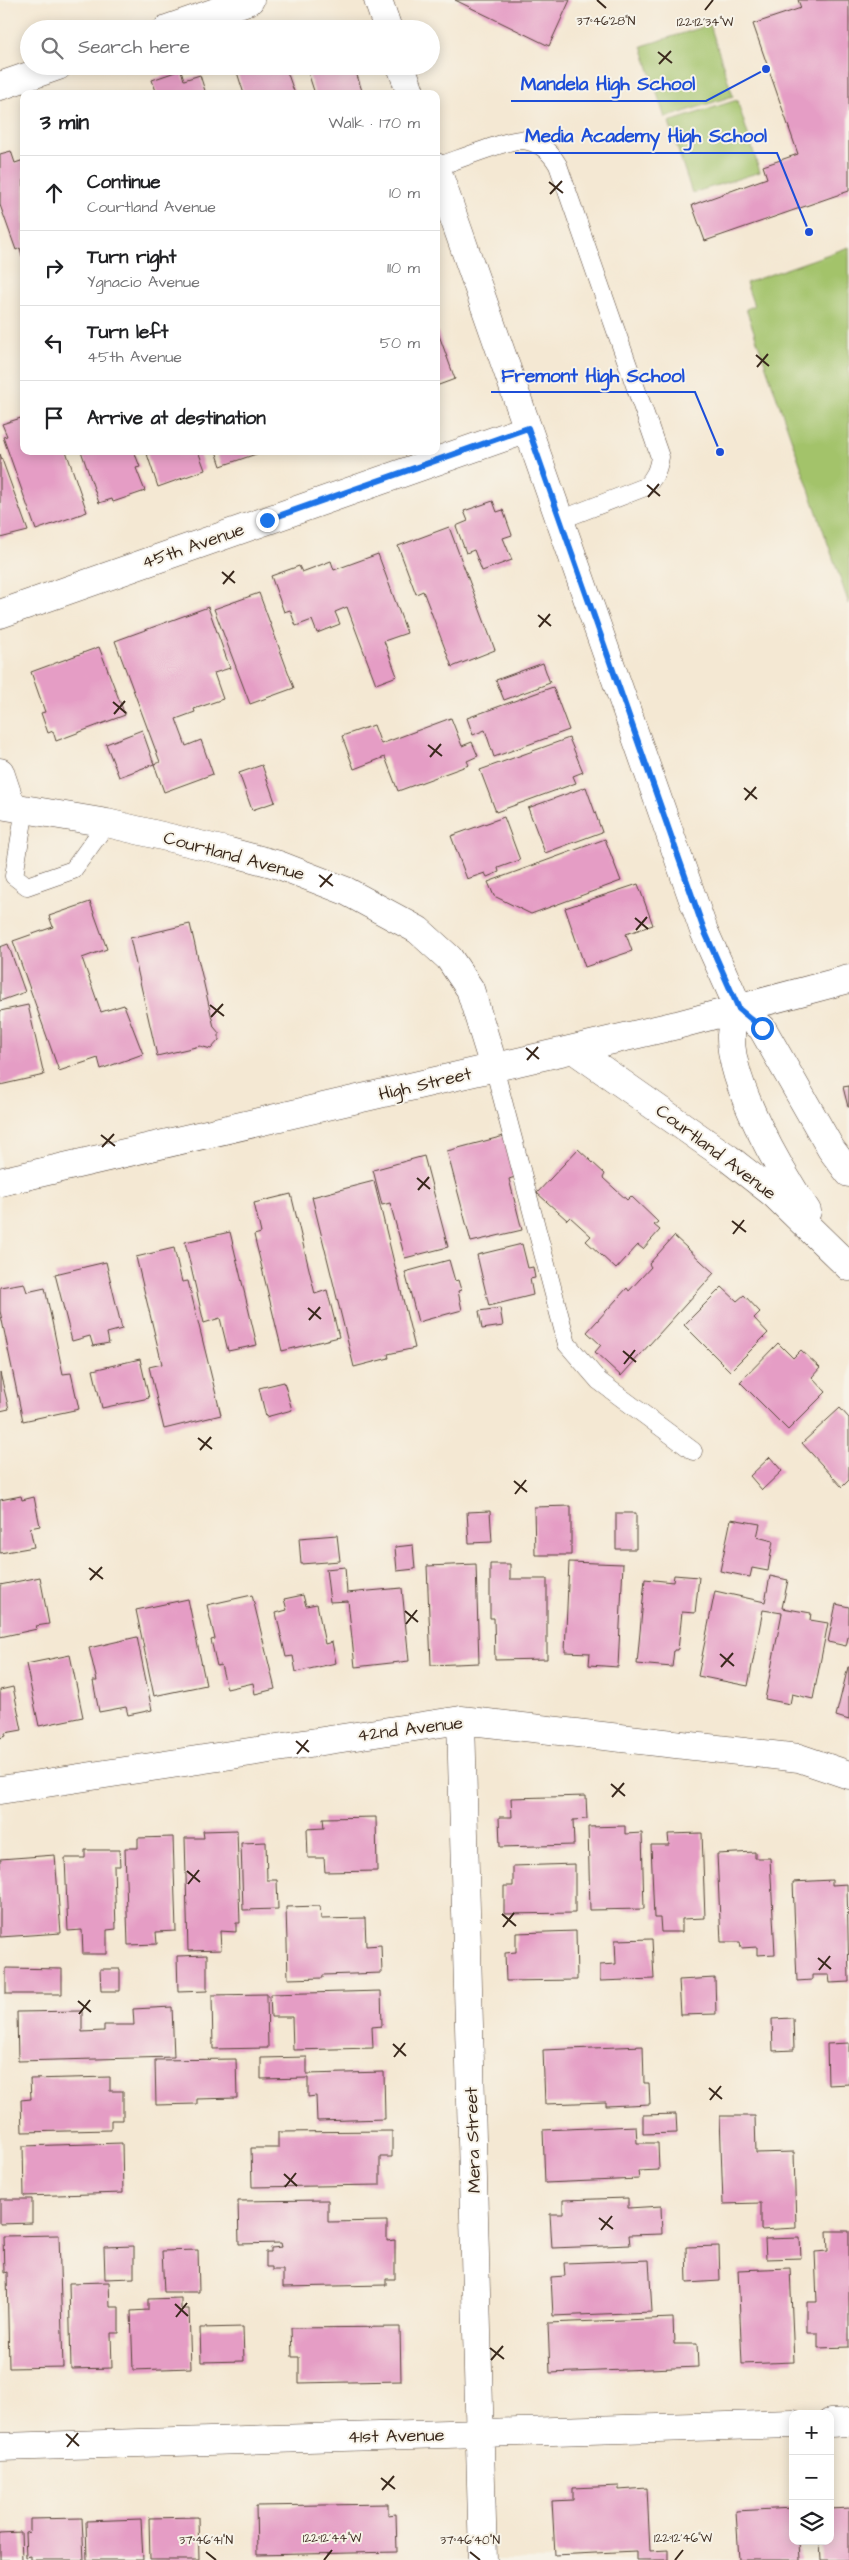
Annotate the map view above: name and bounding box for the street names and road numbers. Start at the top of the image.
street label: 45th Avenue [138,517,248,575]
street label: Courtland Avenue [161,825,308,887]
street label: High Street [376,1061,475,1108]
street label: Courtland Avenue [651,1098,782,1206]
street label: 42nd Avenue [356,1710,465,1748]
street label: Mera Street [459,2086,487,2194]
street label: 41st Avenue [348,2423,445,2449]

